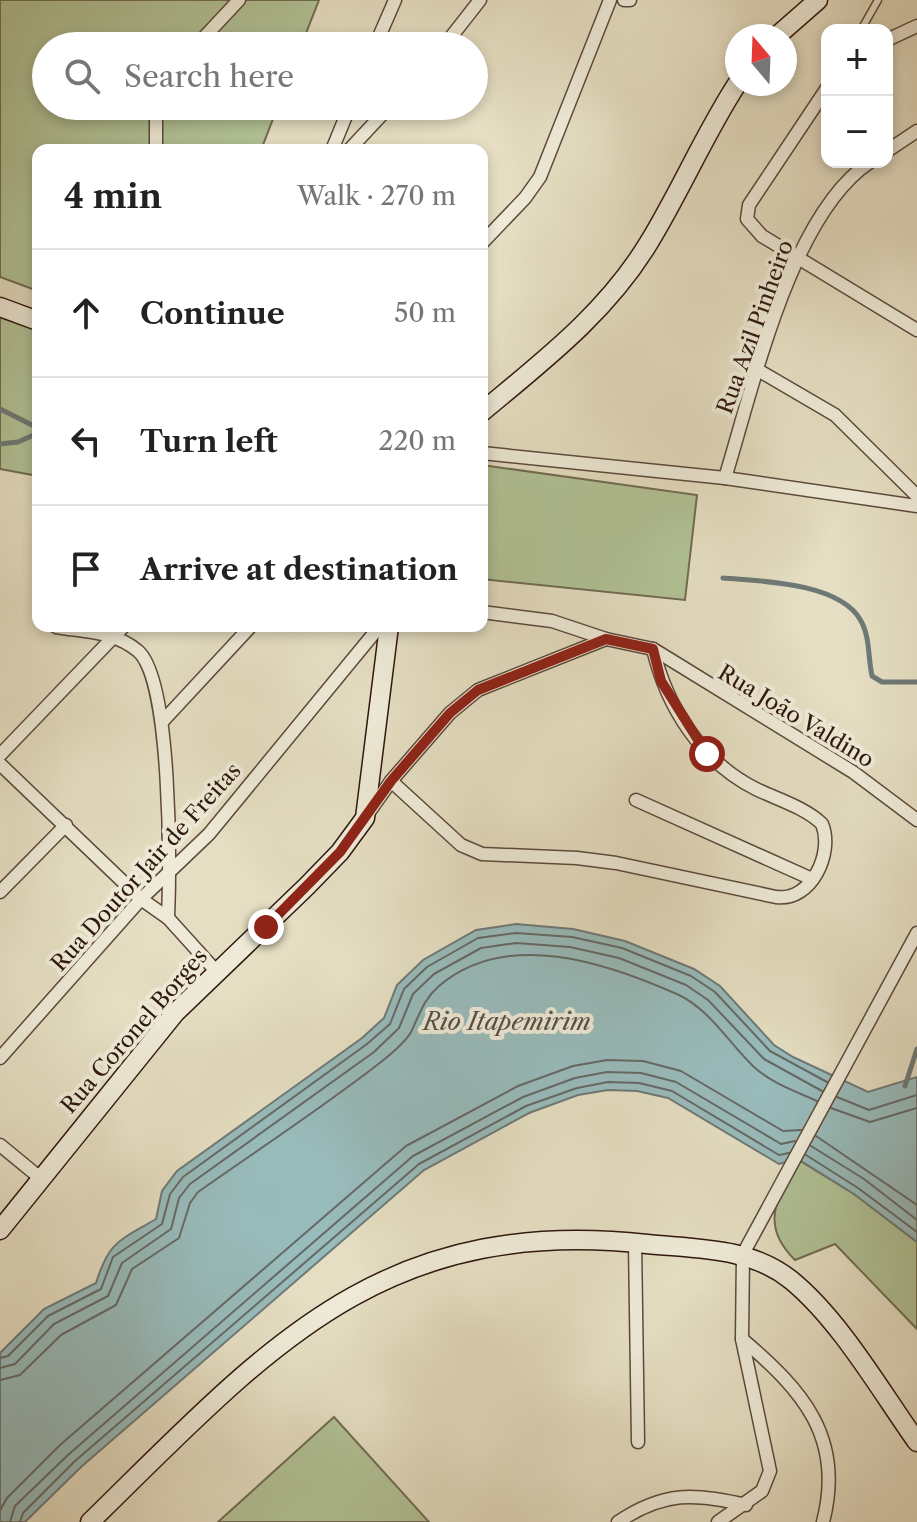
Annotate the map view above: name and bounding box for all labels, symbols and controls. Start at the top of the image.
north arrow [725,24,797,96]
map controls [821,24,893,168]
button: + [821,24,893,96]
search box [32,32,488,120]
icon: search [60,54,104,98]
text: Search here [124,58,294,95]
button: − [821,96,893,168]
text: 4 min [64,175,162,217]
text: Walk · 270 m [297,180,456,212]
street label: Rua Azil Pinheiro [711,236,799,418]
icon: ahead [64,291,108,335]
text: Continue [140,295,285,332]
text: 50 m [394,297,456,329]
icon: left [64,419,108,463]
text: Turn left [140,423,277,460]
text: 220 m [378,425,456,457]
icon: arrive [64,547,108,591]
text: Arrive at destination [140,551,458,588]
street label: Rua João Valdino [713,659,879,773]
route start [689,736,725,772]
street label: Rua Doutor Jair de Freitas [45,757,247,977]
route end [248,909,284,945]
street label: Rua Coronel Borges [55,943,213,1119]
water label: Rio Itapemirim [421,1007,591,1036]

